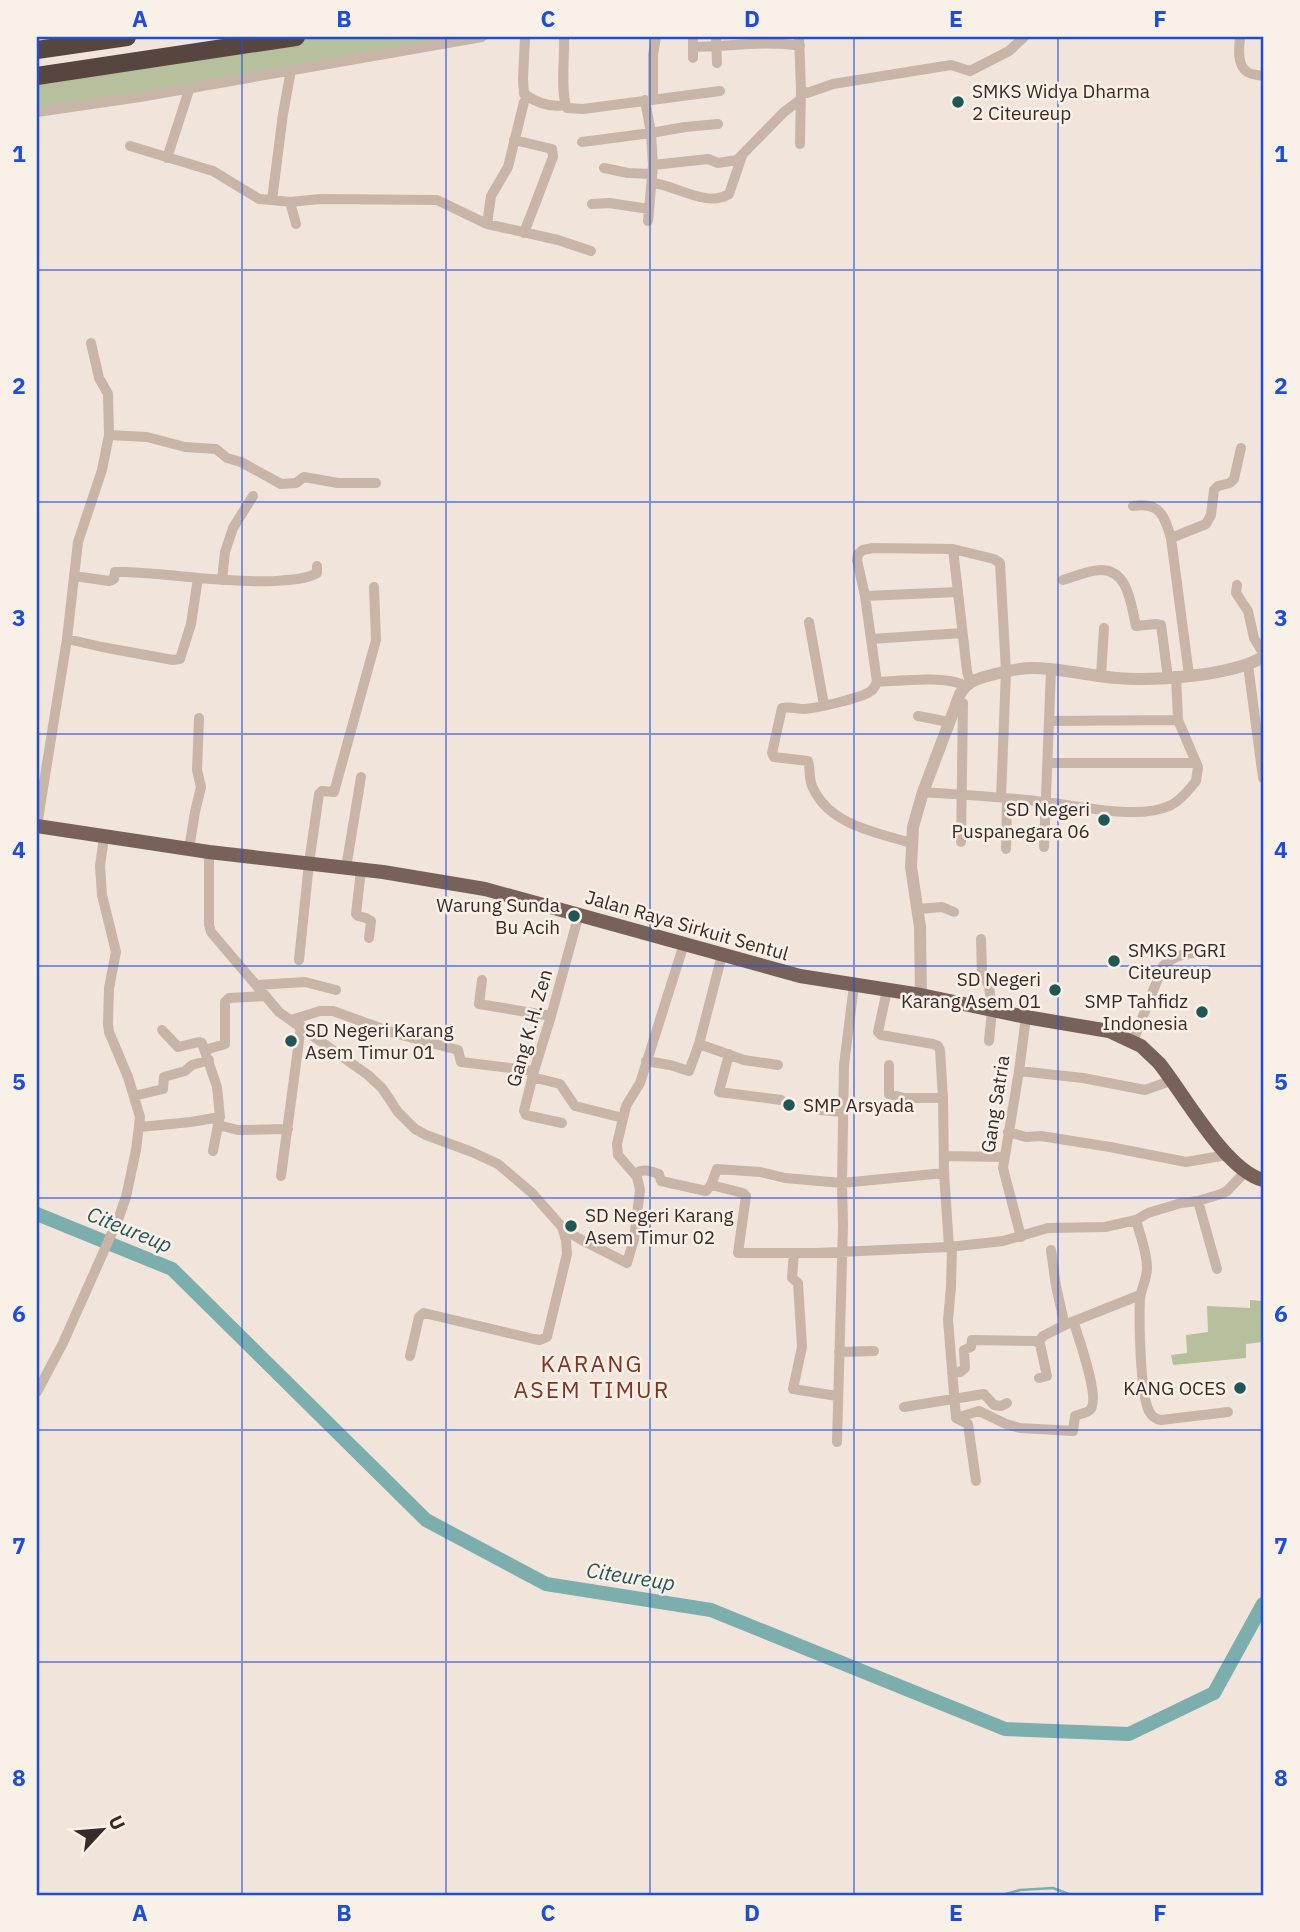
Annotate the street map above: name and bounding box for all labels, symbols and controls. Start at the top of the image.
text: A [132,3,148,33]
text: B [336,3,352,33]
text: C [541,3,556,33]
text: D [744,3,760,33]
text: E [949,3,963,33]
text: F [1153,3,1167,33]
place label: SMKS Widya Dharma 2 Citeureup [972,79,1150,125]
marker: SMKS Widya Dharma 2 Citeureup [950,94,966,110]
text: 1 [12,138,26,168]
text: 1 [1274,138,1288,168]
text: 2 [12,370,26,400]
text: 2 [1274,370,1288,400]
text: 3 [12,602,26,632]
text: 3 [1274,602,1288,632]
place label: SD Negeri Puspanegara 06 [952,797,1090,843]
marker: SD Negeri Puspanegara 06 [1096,812,1112,828]
text: 4 [12,834,26,864]
text: 4 [1274,834,1288,864]
street label: Jalan Raya Sirkuit Sentul [583,884,791,966]
place label: Warung Sunda Bu Acih [436,893,560,939]
marker: Warung Sunda Bu Acih [566,908,582,924]
place label: SMKS PGRI Citeureup [1128,938,1226,984]
marker: SMKS PGRI Citeureup [1106,953,1122,969]
street label: Gang K.H. Zen [501,966,557,1090]
place label: SD Negeri Karang Asem 01 [901,967,1041,1013]
marker: SD Negeri Karang Asem 01 [1047,982,1063,998]
place label: SMP Tahfidz Indonesia [1084,989,1188,1035]
marker: SMP Tahfidz Indonesia [1194,1004,1210,1020]
place label: SD Negeri Karang Asem Timur 01 [305,1018,453,1064]
marker: SD Negeri Karang Asem Timur 01 [283,1033,299,1049]
street label: Gang Satria [975,1054,1015,1154]
text: 5 [12,1066,26,1096]
text: 5 [1274,1066,1288,1096]
place label: SMP Arsyada [803,1093,914,1117]
marker: SMP Arsyada [781,1097,797,1113]
water label: Citeureup [83,1199,177,1259]
place label: SD Negeri Karang Asem Timur 02 [585,1203,733,1249]
marker: SD Negeri Karang Asem Timur 02 [563,1218,579,1234]
text: 6 [12,1298,26,1328]
text: 6 [1274,1298,1288,1328]
district label: KARANG ASEM TIMUR [514,1348,670,1404]
place label: KANG OCES [1123,1376,1226,1400]
marker: KANG OCES [1232,1380,1248,1396]
text: 7 [12,1530,26,1560]
text: 7 [1274,1530,1288,1560]
water label: Citeureup [585,1555,677,1597]
text: 8 [12,1762,26,1792]
text: 8 [1274,1762,1288,1792]
north arrow [66,1796,136,1866]
text: U [104,1811,131,1834]
text: A [132,1897,148,1927]
text: B [336,1897,352,1927]
text: C [541,1897,556,1927]
text: D [744,1897,760,1927]
text: E [949,1897,963,1927]
text: F [1153,1897,1167,1927]

